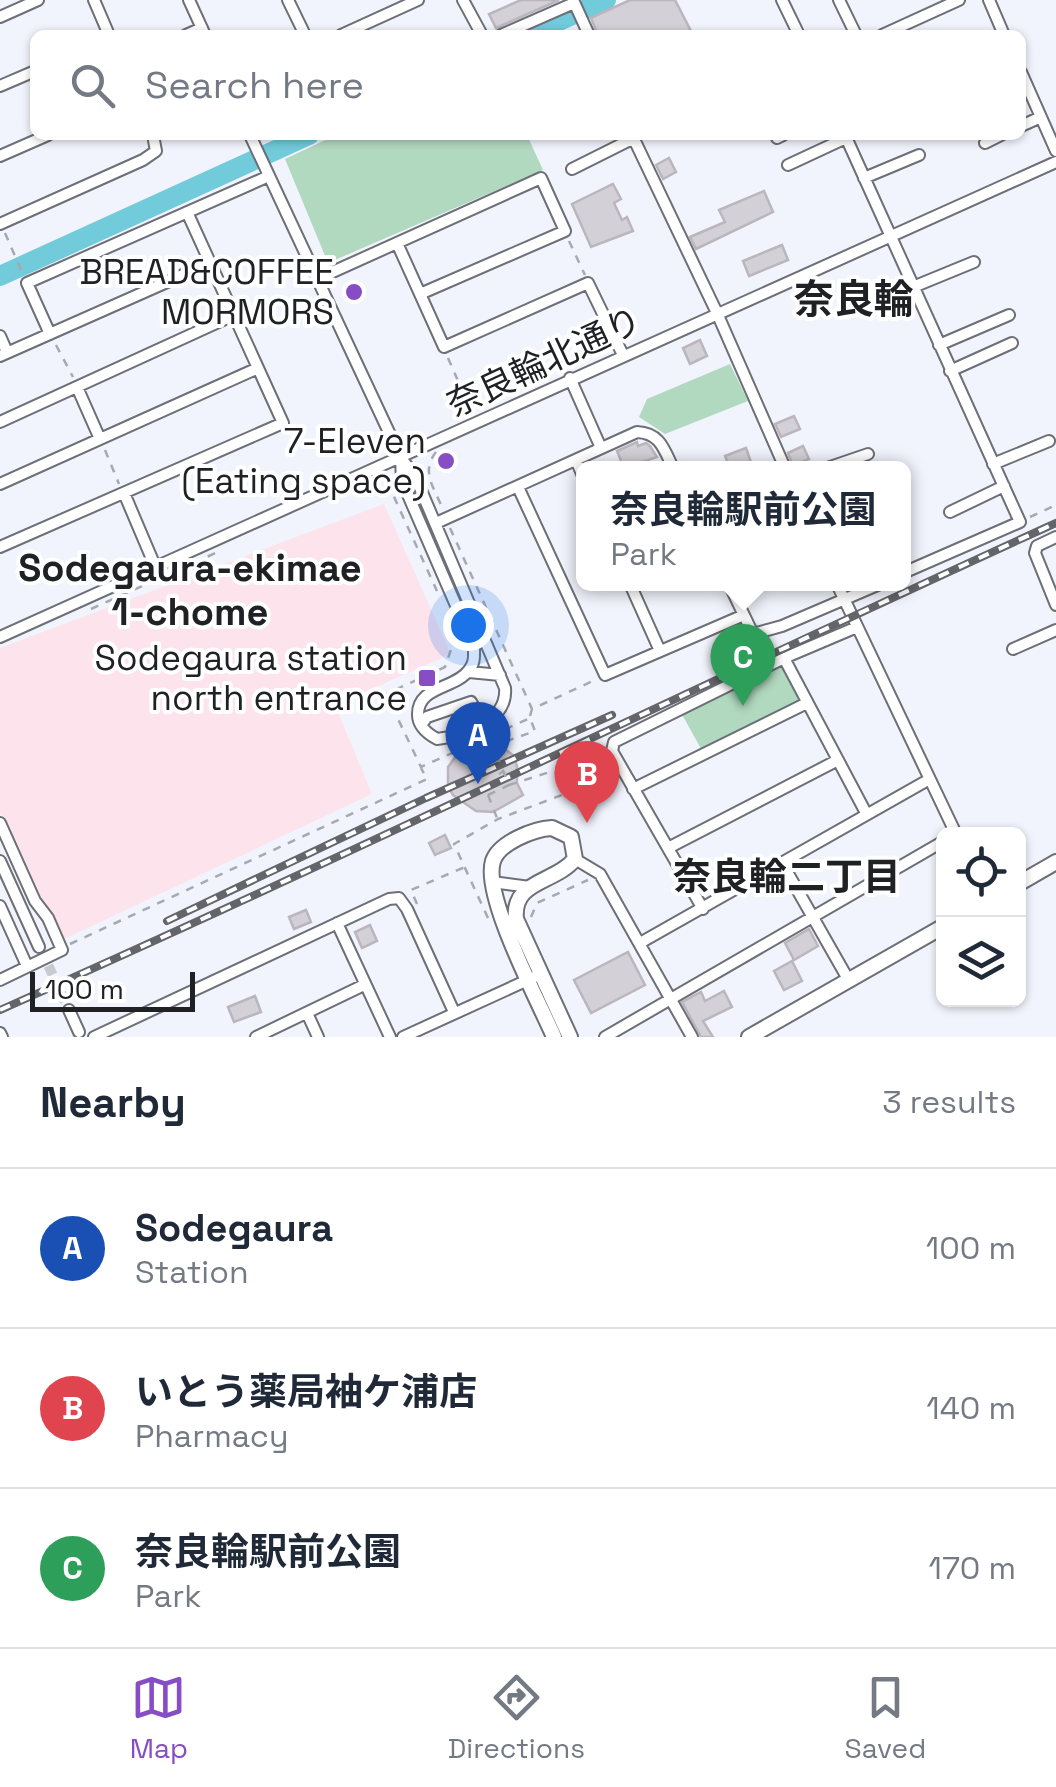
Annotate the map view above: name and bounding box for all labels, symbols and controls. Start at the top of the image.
search box [30,30,1026,140]
icon: search [65,58,120,113]
text: Search here [145,61,364,109]
place label: BREAD&COFFEE MORMORS [80,250,334,334]
district label: 奈良輪 [794,274,914,325]
marker: BREAD&COFFEE MORMORS [343,281,365,303]
street label: 奈良輪北通り [440,298,648,426]
place label: 7-Eleven (Eating space) [181,419,426,503]
marker: 7-Eleven (Eating space) [435,450,457,472]
popup [576,461,911,591]
text: 奈良輪駅前公園 [610,486,877,534]
text: Park [610,534,677,574]
district label: Sodegaura-ekimae 1-chome [18,544,362,636]
your location [443,600,494,651]
pin: C [710,624,776,706]
place label: Sodegaura station north entrance [95,636,407,720]
marker: Sodegaura station north entrance [416,667,438,689]
pin: A [446,702,510,784]
pin: B [554,740,620,823]
map controls [936,827,1026,1007]
button: locate [936,827,1026,917]
district label: 奈良輪二丁目 [673,853,901,901]
button: layers [936,917,1026,1007]
scale bar [30,967,195,1011]
text: 100 m [45,971,124,1007]
text: Nearby [40,1076,186,1129]
text: 3 results [882,1082,1016,1122]
text: Sodegaura [135,1204,333,1252]
text: A [62,1228,83,1268]
text: 100 m [926,1228,1016,1268]
text: Station [135,1252,249,1292]
text: いとう薬局袖ケ浦店 [135,1368,477,1416]
text: B [62,1388,83,1428]
text: 140 m [926,1388,1016,1428]
text: Pharmacy [135,1416,289,1456]
text: 奈良輪駅前公園 [135,1528,401,1576]
text: C [62,1548,83,1588]
text: 170 m [929,1548,1016,1588]
text: Park [135,1576,202,1616]
tab: Map [130,1670,188,1766]
tab: Directions [448,1670,585,1766]
tab: Saved [845,1670,926,1766]

